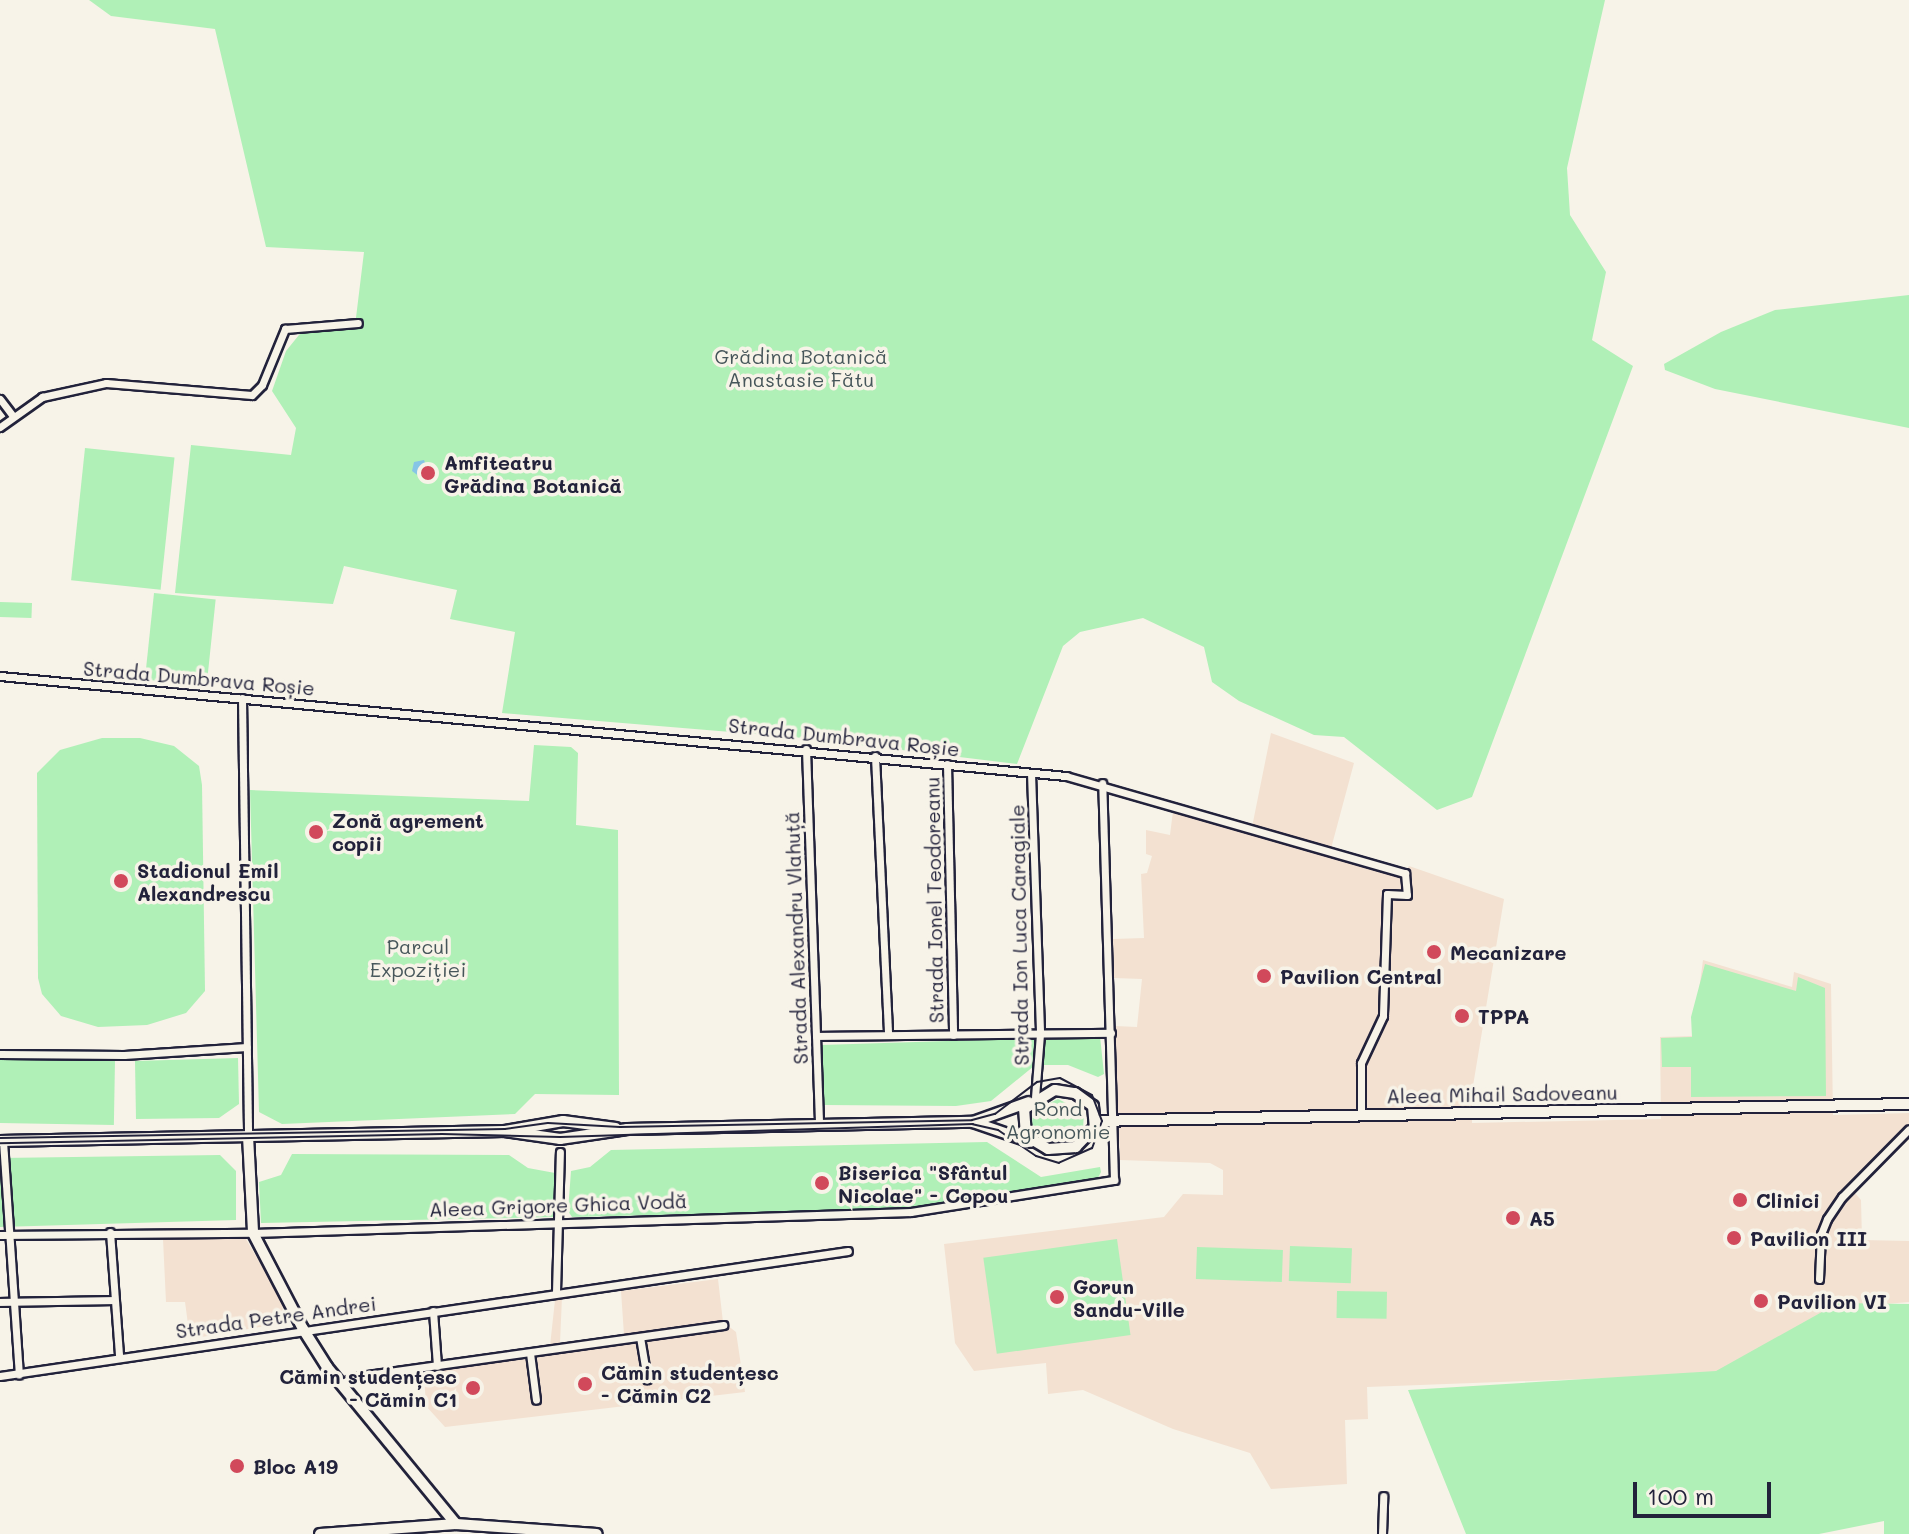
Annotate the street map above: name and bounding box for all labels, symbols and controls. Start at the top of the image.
park label: Grădina Botanică Anastasie Fătu [714,345,888,392]
place label: Amfiteatru Grădina Botanică [444,450,622,497]
marker: Amfiteatru Grădina Botanică [419,464,437,482]
street label: Strada Dumbrava Roșie [82,656,316,700]
street label: Strada Dumbrava Roșie [727,713,961,761]
street label: Strada Ionel Teodoreanu [920,777,948,1023]
street label: Strada Ion Luca Caragiale [1005,804,1033,1066]
place label: Zonă agrement copii [332,808,484,855]
street label: Strada Alexandru Vlahuță [780,811,812,1065]
marker: Zonă agrement copii [307,823,325,841]
place label: Stadionul Emil Alexandrescu [137,858,279,905]
marker: Stadionul Emil Alexandrescu [112,872,130,890]
park label: Parcul Expoziției [370,934,466,981]
place label: Mecanizare [1450,940,1566,964]
marker: Mecanizare [1425,943,1443,961]
place label: Pavilion Central [1280,964,1442,988]
marker: Pavilion Central [1255,967,1273,985]
place label: TPPA [1478,1004,1529,1028]
marker: TPPA [1453,1007,1471,1025]
street label: Aleea Mihail Sadoveanu [1386,1080,1618,1108]
park label: Rond Agronomie [1006,1097,1110,1144]
place label: Biserica "Sfântul Nicolae" - Copou [838,1160,1008,1207]
marker: Biserica "Sfântul Nicolae" - Copou [813,1174,831,1192]
street label: Aleea Grigore Ghica Vodă [428,1188,688,1222]
place label: Clinici [1756,1188,1820,1212]
marker: Clinici [1731,1191,1749,1209]
place label: A5 [1529,1206,1555,1230]
marker: A5 [1504,1209,1522,1227]
place label: Pavilion III [1750,1226,1867,1250]
marker: Pavilion III [1725,1229,1743,1247]
place label: Gorun Sandu-Ville [1073,1274,1185,1321]
marker: Gorun Sandu-Ville [1048,1288,1066,1306]
place label: Pavilion VI [1777,1289,1887,1313]
street label: Strada Petre Andrei [174,1291,378,1343]
marker: Pavilion VI [1752,1292,1770,1310]
place label: Cămin studențesc - Cămin C2 [601,1360,779,1407]
place label: Cămin studențesc - Cămin C1 [279,1364,457,1411]
marker: Cămin studențesc - Cămin C2 [576,1375,594,1393]
marker: Cămin studențesc - Cămin C1 [464,1379,482,1397]
place label: Bloc A19 [253,1454,338,1478]
marker: Bloc A19 [228,1457,246,1475]
scale bar [1637,1466,1775,1516]
text: 100 m [1647,1480,1714,1511]

